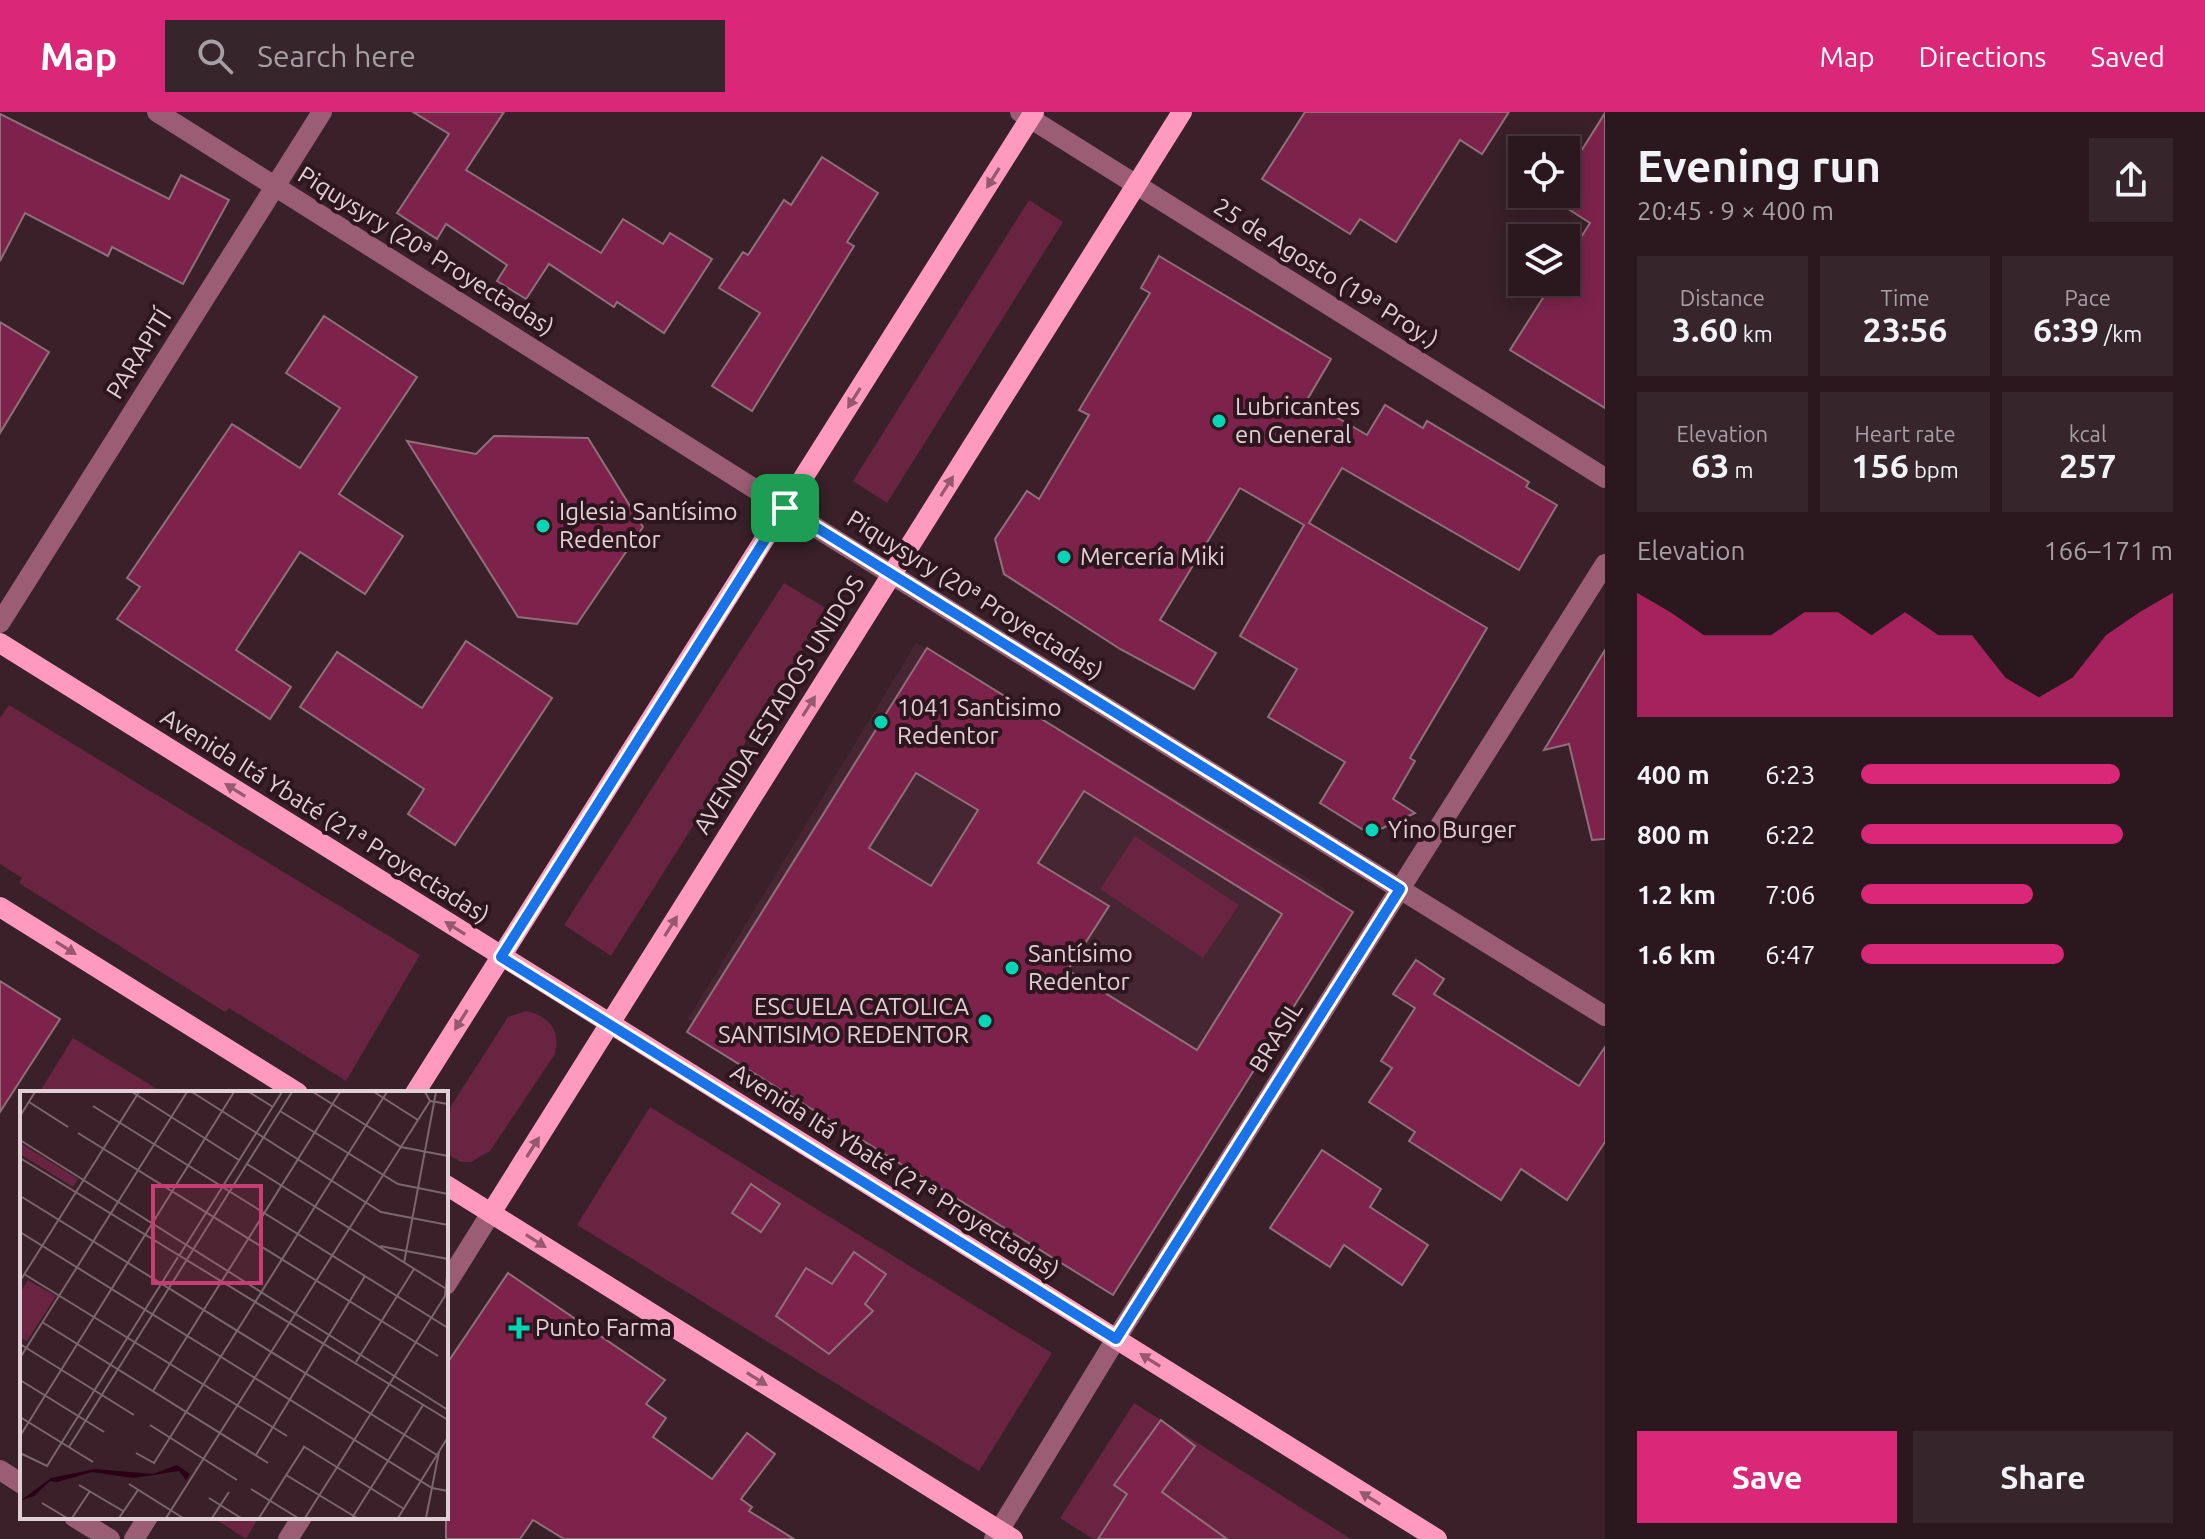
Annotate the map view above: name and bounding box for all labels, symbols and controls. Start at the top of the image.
search box [165,20,725,92]
icon: search [193,34,237,78]
text: Map [40,35,117,77]
text: Search here [257,39,416,73]
text: Map [1819,41,1875,72]
text: Directions [1919,41,2046,72]
text: Saved [2090,41,2165,72]
map controls [1508,136,1580,296]
button: locate [1508,136,1580,208]
button: share [2089,138,2173,222]
text: Evening run [1637,141,1881,190]
street label: Piquysyry (20ª Proyectadas) [293,161,559,341]
one-way arrow [986,167,1000,189]
street label: 25 de Agosto (19ª Proy.) [1209,192,1443,353]
text: 20:45 · 9 × 400 m [1637,196,1834,225]
button: layers [1508,224,1580,296]
text: Distance [1680,285,1765,310]
text: Time [1880,285,1930,310]
text: Pace [2064,285,2111,310]
street label: PARAPITÍ [100,303,177,403]
text: 3.60 [1672,310,1738,348]
text: 23:56 [1862,310,1948,348]
text: 6:39 [2033,310,2099,348]
text: km [1738,321,1773,346]
text: /km [2099,321,2142,346]
one-way arrow [848,387,862,409]
place label: Lubricantes en General [1235,393,1360,448]
marker: Lubricantes en General [1210,412,1228,430]
text: Elevation [1676,421,1768,446]
text: Heart rate [1854,421,1956,446]
text: kcal [2069,421,2107,446]
text: 63 [1691,446,1729,484]
text: 156 [1851,446,1909,484]
text: 257 [2059,446,2116,484]
text: m [1729,457,1754,482]
text: bpm [1909,457,1959,482]
pin [751,474,819,542]
one-way arrow [940,475,954,497]
icon: arrive [763,486,807,530]
place label: Iglesia Santísimo Redentor [559,498,737,553]
street label: Piquysyry (20ª Proyectadas) [842,505,1108,685]
marker: Iglesia Santísimo Redentor [534,517,552,535]
text: Elevation [1637,536,1745,565]
text: 166–171 m [2044,536,2173,565]
place label: Mercería Miki [1080,543,1225,570]
marker: Mercería Miki [1055,548,1073,566]
street label: AVENIDA ESTADOS UNIDOS [688,571,869,839]
place label: 1041 Santisimo Redentor [897,694,1062,749]
one-way arrow [802,695,816,717]
street label: Avenida Itá Ybaté (21ª Proyectadas) [156,703,494,928]
marker: 1041 Santisimo Redentor [872,713,890,731]
text: 400 m [1637,760,1710,789]
text: 6:23 [1765,760,1815,789]
one-way arrow [224,783,246,797]
place label: Yino Burger [1388,816,1516,843]
text: 800 m [1637,820,1710,849]
text: 6:22 [1765,820,1815,849]
marker: Yino Burger [1363,821,1381,839]
text: 1.2 km [1637,880,1716,909]
text: 7:06 [1765,880,1815,909]
one-way arrow [663,915,677,937]
one-way arrow [444,921,466,935]
place label: Santísimo Redentor [1028,940,1133,995]
text: 1.6 km [1637,940,1716,969]
text: 6:47 [1765,940,1815,969]
one-way arrow [55,941,77,955]
marker: Santísimo Redentor [1003,959,1021,977]
place label: ESCUELA CATOLICA SANTISIMO REDENTOR [718,993,969,1048]
street label: BRASIL [1244,997,1308,1077]
one-way arrow [455,1009,469,1031]
marker: ESCUELA CATOLICA SANTISIMO REDENTOR [976,1012,994,1030]
street label: Avenida Itá Ybaté (21ª Proyectadas) [726,1058,1064,1283]
inset map [20,1091,448,1519]
one-way arrow [525,1136,540,1157]
one-way arrow [525,1233,547,1247]
place label: Punto Farma [535,1314,672,1341]
marker: Punto Farma [510,1319,528,1337]
one-way arrow [1139,1354,1161,1368]
one-way arrow [746,1371,767,1386]
button: Save [1637,1431,1897,1523]
button: Share [1913,1431,2173,1523]
one-way arrow [1360,1490,1381,1505]

